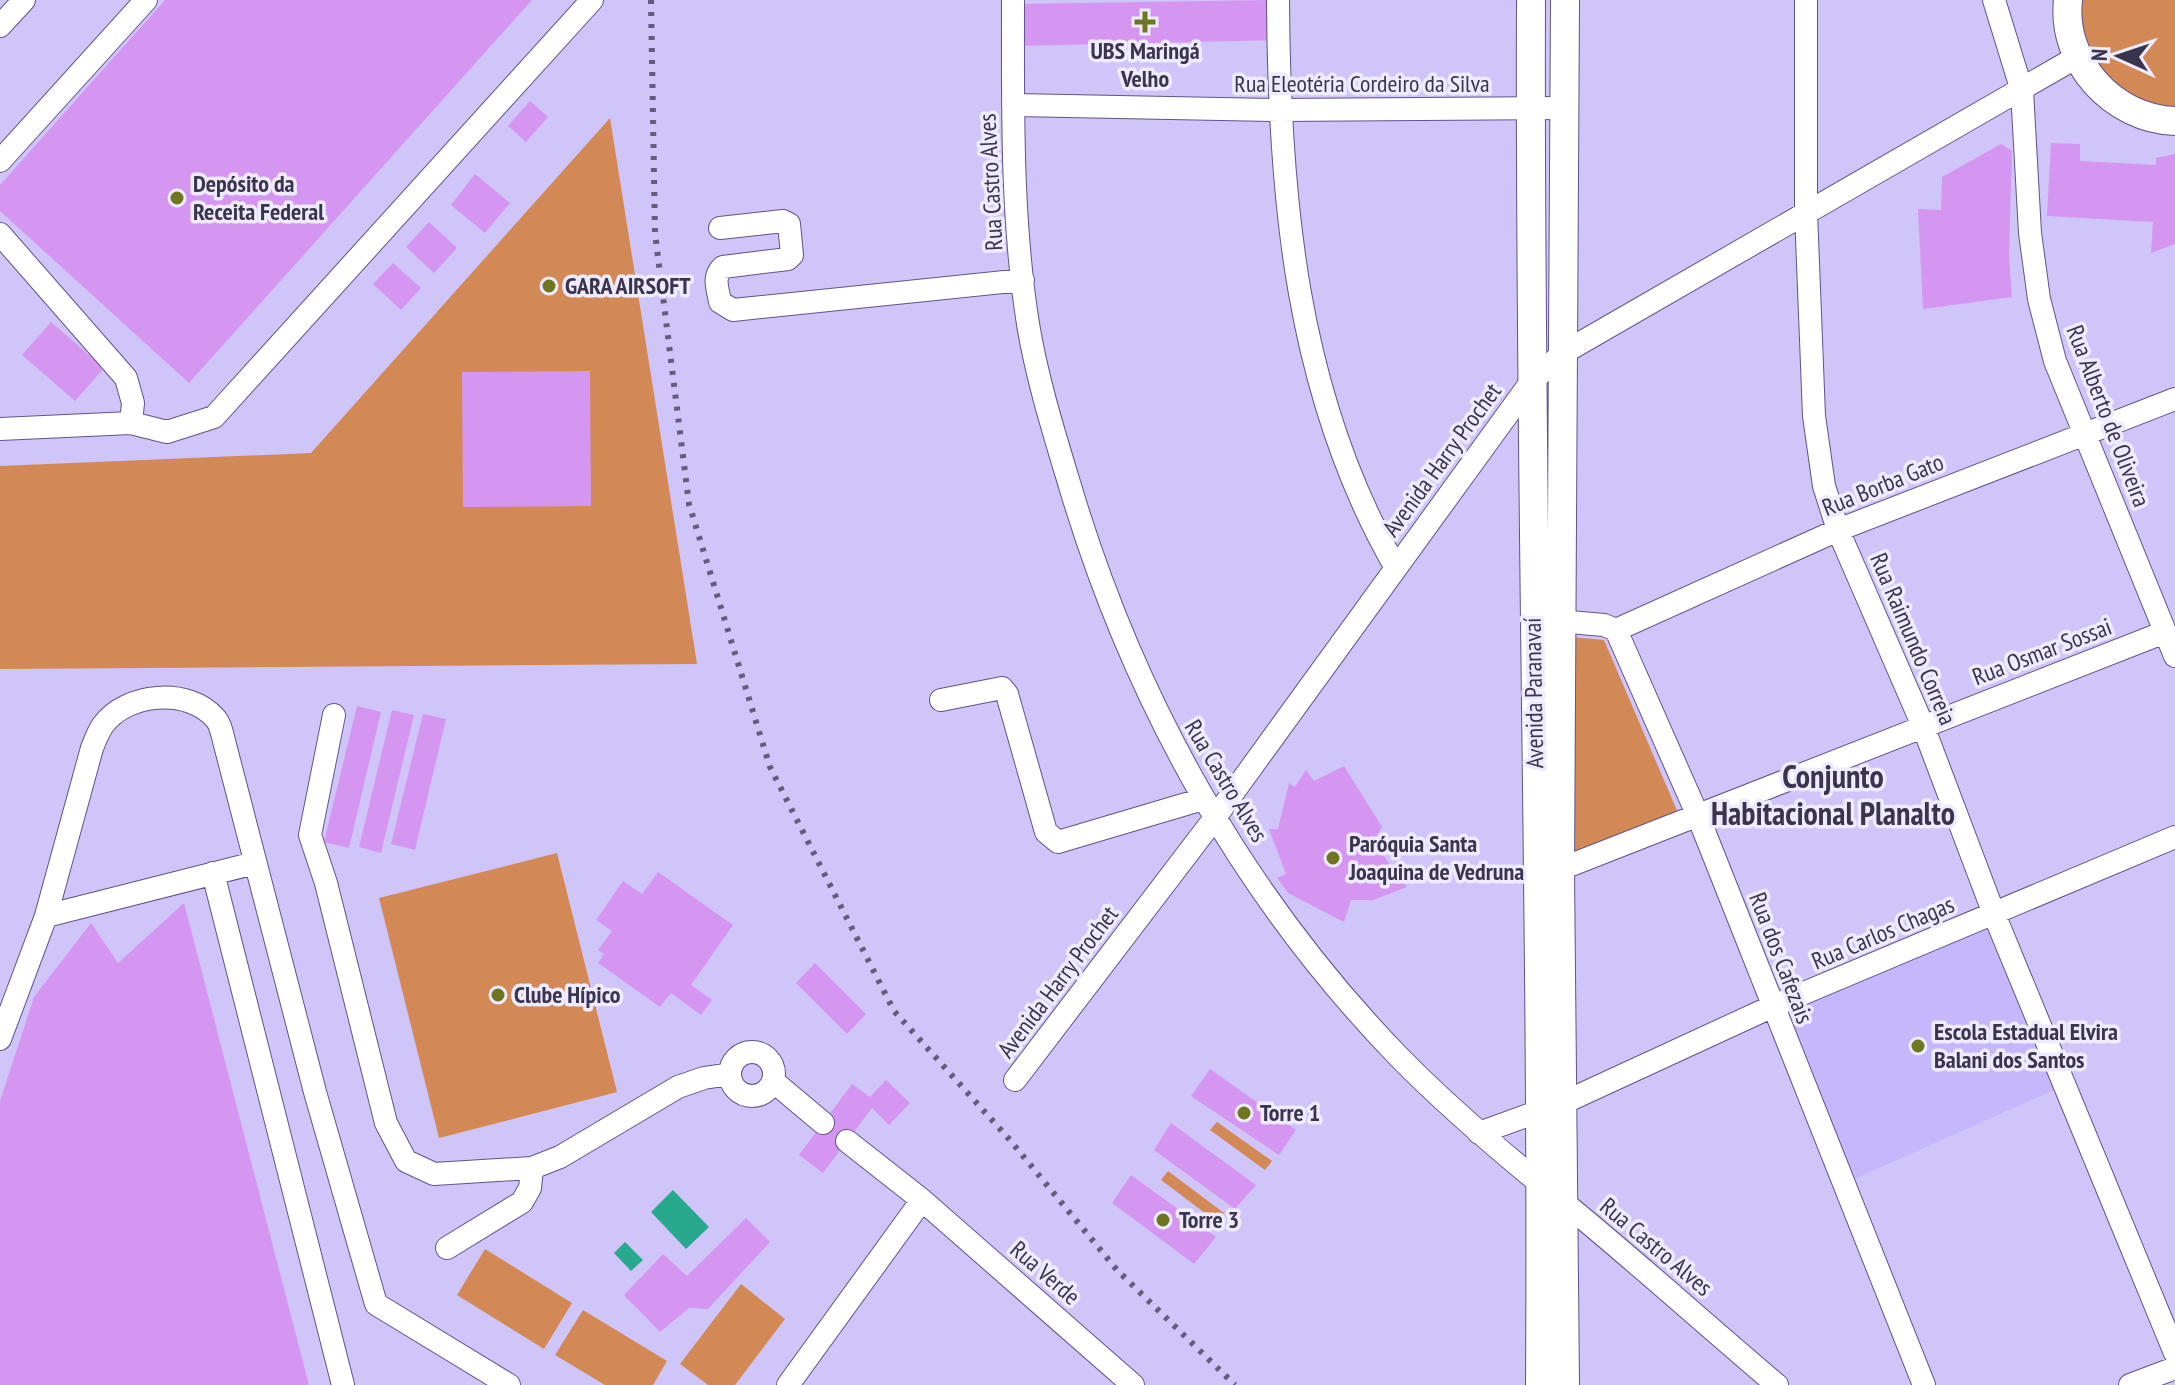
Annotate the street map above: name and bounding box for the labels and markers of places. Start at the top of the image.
marker: UBS Maringá Velho [1134,11,1156,33]
place label: UBS Maringá Velho [1090,35,1200,94]
place label: Depósito da Receita Federal [193,168,324,227]
marker: Depósito da Receita Federal [168,189,186,207]
place label: GARA AIRSOFT [565,270,691,301]
marker: GARA AIRSOFT [540,277,558,295]
place label: Paróquia Santa Joaquina de Vedruna [1348,828,1524,887]
marker: Paróquia Santa Joaquina de Vedruna [1324,849,1342,867]
place label: Clube Hípico [514,979,621,1010]
marker: Clube Hípico [489,986,507,1004]
place label: Escola Estadual Elvira Balani dos Santos [1934,1016,2118,1075]
marker: Escola Estadual Elvira Balani dos Santos [1909,1037,1927,1055]
place label: Torre 1 [1260,1097,1320,1128]
marker: Torre 1 [1235,1104,1253,1122]
place label: Torre 3 [1179,1204,1239,1235]
marker: Torre 3 [1154,1211,1172,1229]

